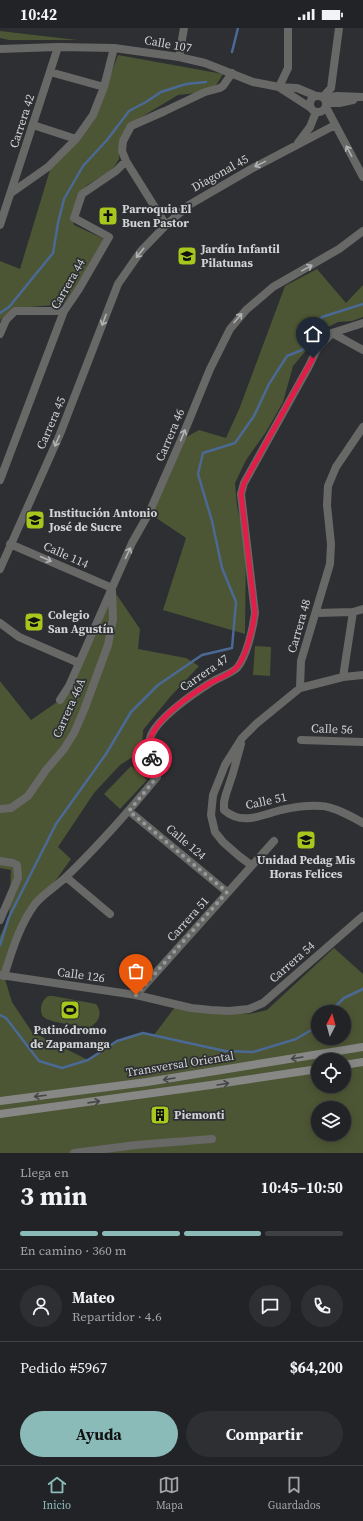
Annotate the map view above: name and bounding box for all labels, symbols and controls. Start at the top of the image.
text: 10:42 [20,4,57,25]
street label: Calle 107 [143,32,193,56]
street label: Carrera 42 [6,92,38,150]
one-way arrow [345,145,352,157]
street label: Diagonal 45 [189,151,251,195]
one-way arrow [254,161,266,169]
place label: Parroquia El Buen Pastor [122,201,191,231]
church icon: Parroquia El Buen Pastor [97,205,119,227]
place label: Jardín Infantil Pilatunas [200,241,280,271]
school or university icon: Jardín Infantil Pilatunas [176,245,198,267]
one-way arrow [135,247,144,258]
street label: Carrera 44 [47,256,89,312]
one-way arrow [301,264,313,271]
one-way arrow [234,313,243,323]
one-way arrow [100,314,108,326]
pin [296,317,330,358]
icon: home [302,323,324,345]
street label: Carrera 45 [33,394,69,452]
street label: Carrera 46 [152,406,188,464]
one-way arrow [180,430,188,442]
one-way arrow [53,435,60,447]
place label: Institución Antonio José de Sucre [48,505,157,535]
school or university icon: Institución Antonio José de Sucre [24,509,46,531]
street label: Calle 114 [41,538,91,572]
one-way arrow [125,547,132,559]
one-way arrow [40,556,52,564]
street label: Carrera 48 [284,597,314,655]
place label: Colegio San Agustín [48,607,114,637]
school or university icon: Colegio San Agustín [23,611,45,633]
street label: Carrera 47 [176,651,232,695]
street label: Carrera 46A [49,676,89,740]
street label: Calle 56 [311,720,353,738]
courier [132,738,172,778]
icon: bike [141,747,163,769]
street label: Calle 51 [244,789,288,813]
street label: Calle 124 [163,821,209,863]
school or university icon: Unidad Pedag Mis Horas Felices [295,829,317,851]
place label: Unidad Pedag Mis Horas Felices [257,852,356,882]
street label: Carrera 51 [163,893,213,945]
street label: Carrera 54 [266,938,318,986]
pin [119,954,153,995]
icon: bag [125,960,147,982]
street label: Calle 126 [56,964,106,986]
sports icon: Patinódromo de Zapamanga [59,999,81,1021]
north arrow [311,1005,351,1045]
map controls [311,1005,351,1141]
place label: Patinódromo de Zapamanga [30,1022,110,1052]
street label: Transversal Oriental [125,1048,235,1080]
button: locate [311,1053,351,1093]
one-way arrow [291,1054,304,1062]
one-way arrow [162,1075,175,1083]
one-way arrow [216,1079,229,1087]
one-way arrow [34,1092,47,1100]
one-way arrow [87,1098,100,1105]
button: layers [311,1101,351,1141]
building icon: Piemonti [149,1104,171,1126]
place label: Piemonti [174,1107,225,1123]
text: Llega en [20,1164,69,1181]
text: 10:45–10:50 [261,1177,343,1198]
text: 3 min [20,1178,87,1214]
text: En camino · 360 m [20,1242,126,1259]
button: person [20,1285,62,1327]
button: chat [249,1285,291,1327]
button: phone [301,1285,343,1327]
text: Mateo [72,1287,115,1308]
text: Repartidor · 4.6 [72,1308,162,1325]
text: Pedido #5967 [20,1357,107,1378]
text: $64,200 [290,1357,343,1378]
button: Ayuda [20,1411,178,1457]
button: Compartir [186,1411,343,1457]
tab: Inicio [42,1474,71,1513]
tab: Mapa [156,1474,183,1513]
tab: Guardados [268,1474,321,1513]

